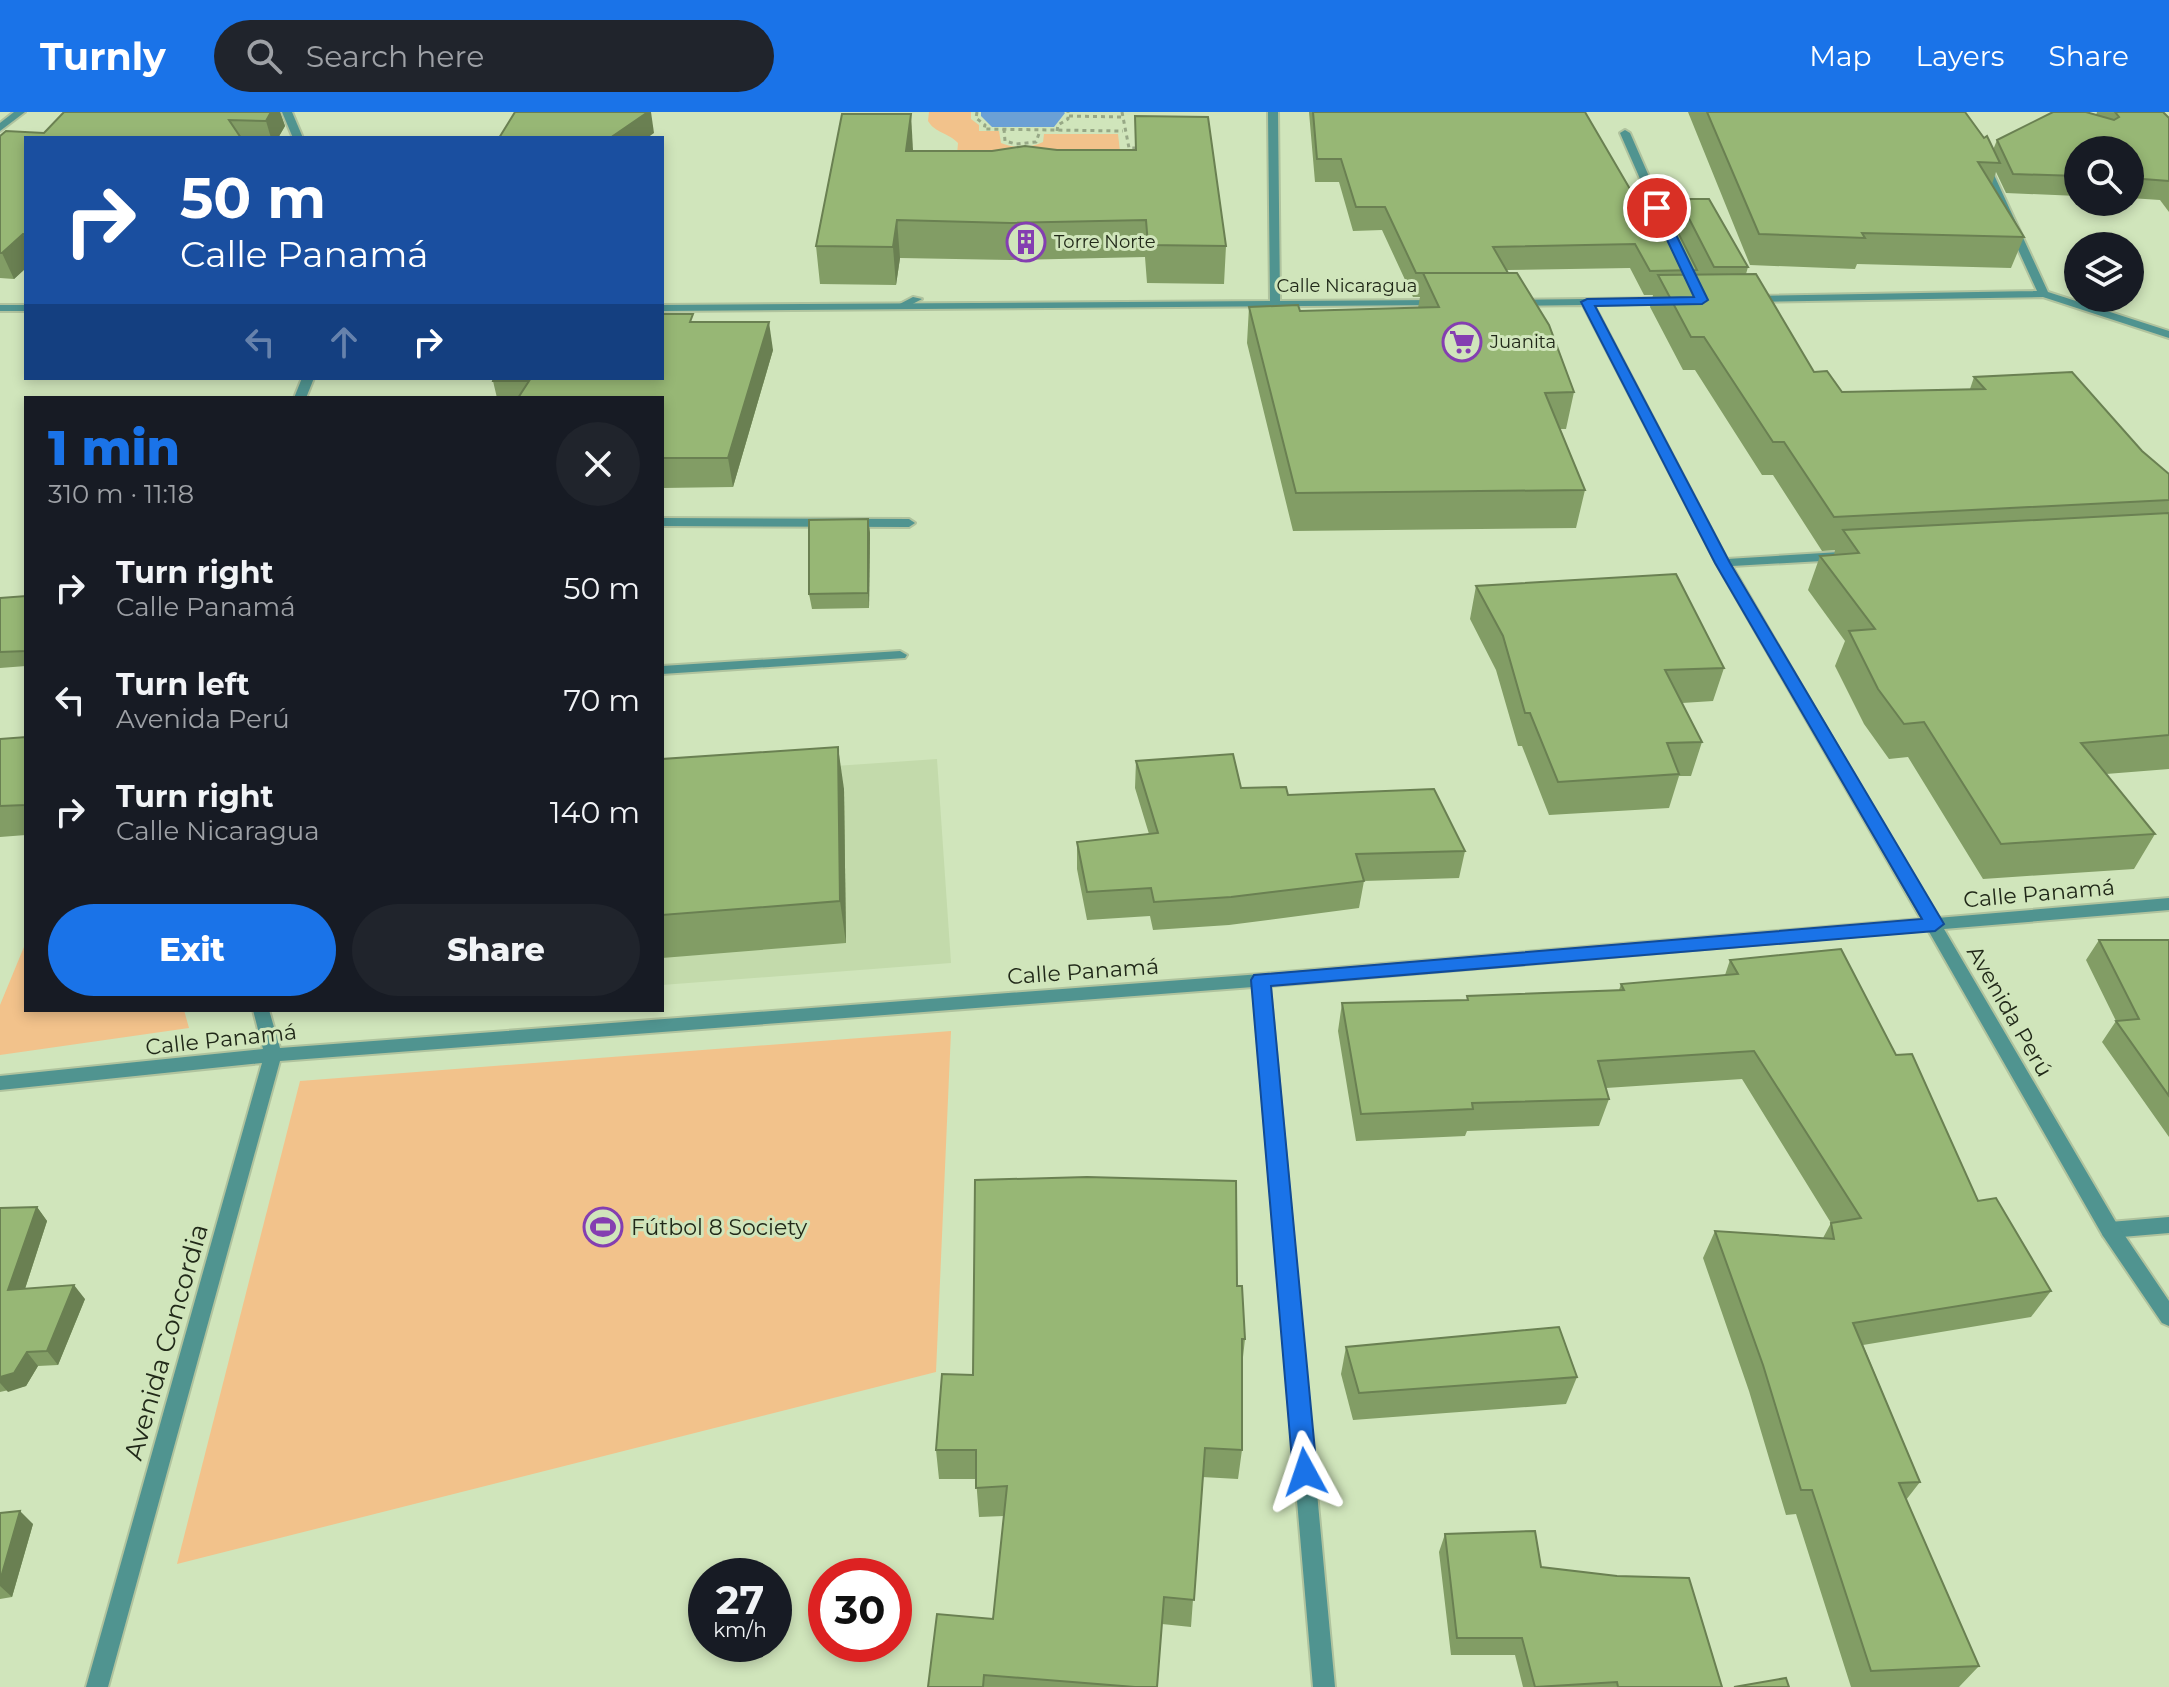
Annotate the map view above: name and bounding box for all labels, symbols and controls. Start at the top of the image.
search box [214,20,774,92]
text: Turnly [40,33,166,80]
icon: search [242,34,286,78]
text: Search here [306,38,484,75]
text: Map [1809,39,1872,73]
text: Layers [1916,39,2005,73]
text: Share [2049,39,2129,73]
map controls [2064,136,2144,312]
button: search [2064,136,2144,216]
text: 50 m [180,164,326,232]
icon: right [48,168,152,272]
pin [1623,174,1691,242]
icon: arrive [1635,186,1679,230]
building icon: Torre Norte [1005,221,1047,263]
place label: Torre Norte [1054,231,1156,253]
text: Calle Panamá [180,232,429,276]
button: layers [2064,232,2144,312]
street label: Calle Nicaragua [1277,275,1417,297]
icon: left [238,320,282,364]
icon: ahead [322,320,366,364]
icon: right [406,320,450,364]
supermarket icon: Juanita [1441,321,1483,363]
place label: Juanita [1489,331,1556,353]
text: 1 min [48,419,180,477]
button: close [556,422,640,506]
text: 310 m · 11:18 [48,478,194,510]
text: Turn right [116,554,273,591]
icon: right [48,566,92,610]
text: 50 m [563,570,640,607]
text: Calle Panamá [116,591,296,623]
text: Turn left [116,666,249,703]
icon: left [48,678,92,722]
text: 70 m [563,682,640,719]
text: Avenida Perú [116,703,290,735]
text: Turn right [116,778,273,815]
icon: right [48,790,92,834]
text: 140 m [550,794,640,831]
text: Calle Nicaragua [116,815,320,847]
street label: Calle Panamá [1962,873,2116,914]
button: Exit [48,904,336,996]
button: Share [352,904,640,996]
street label: Avenida Perú [1961,941,2058,1082]
street label: Calle Panamá [1006,953,1160,990]
street label: Calle Panamá [144,1018,298,1061]
sports icon: Fútbol 8 Society [582,1206,624,1248]
place label: Fútbol 8 Society [631,1214,807,1241]
street label: Avenida Concordia [117,1220,215,1464]
position arrow [1263,1430,1347,1514]
speed limit sign: 30 [808,1558,912,1662]
text: 27 [716,1575,764,1624]
text: km/h [713,1618,767,1642]

